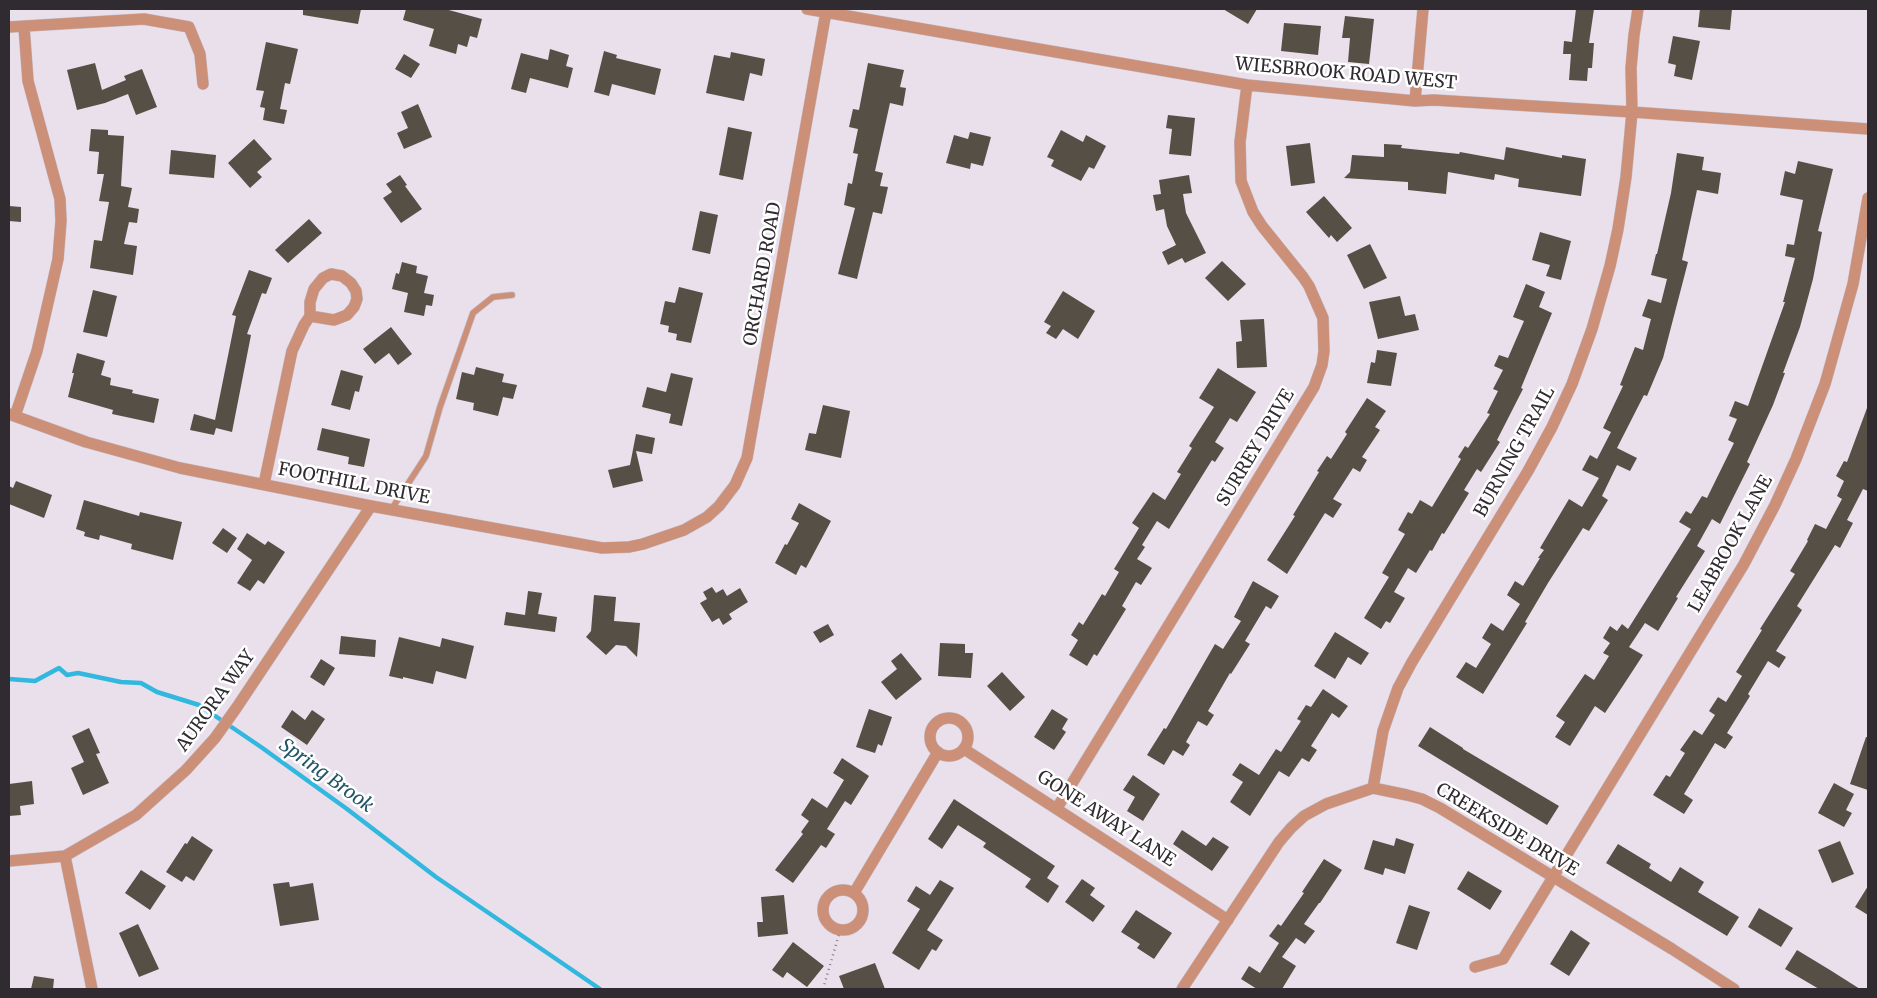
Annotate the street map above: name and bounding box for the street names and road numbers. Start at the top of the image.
street label: WIESBROOK ROAD WEST [1234,54,1458,94]
street label: ORCHARD ROAD [740,201,786,347]
street label: BURNING TRAIL [1470,383,1560,521]
street label: SURREY DRIVE [1213,386,1299,510]
street label: FOOTHILL DRIVE [276,459,432,509]
street label: LEABROOK LANE [1684,472,1778,616]
street label: AURORA WAY [172,646,260,756]
street label: GONE AWAY LANE [1033,766,1179,872]
street label: CREEKSIDE DRIVE [1432,779,1582,881]

